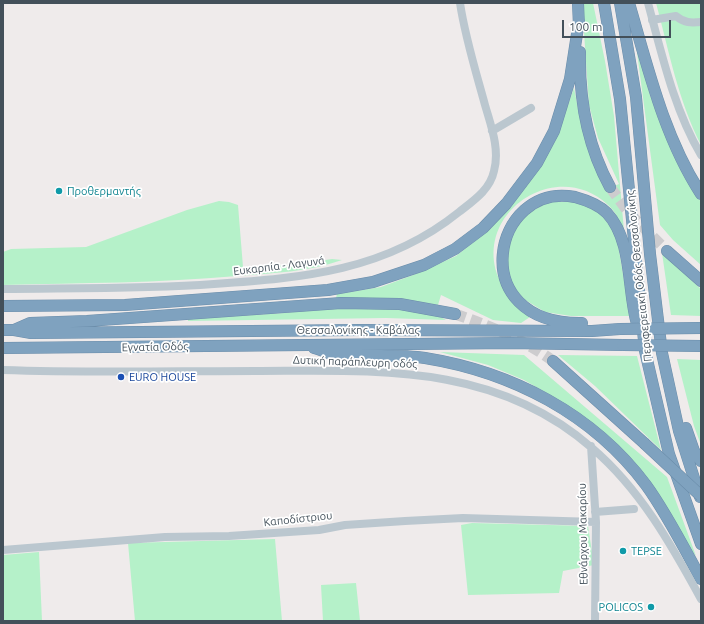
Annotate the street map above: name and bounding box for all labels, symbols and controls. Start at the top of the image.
scale bar [564,12,673,38]
text: 100 m [569,20,602,33]
place label: Προθερμαντής [67,184,141,198]
marker: Προθερμαντής [54,186,64,196]
street label: Περιφερειακή Οδός Θεσσαλονίκης [623,190,655,362]
street label: Ευκαρπία - Λαγυνά [233,254,325,278]
street label: Θεσσαλονίκης - Καβάλας [296,323,420,337]
street label: Εγνατία Οδός [122,340,188,354]
street label: Δυτική παράπλευρη οδός [293,353,417,371]
place label: EURO HOUSE [129,370,196,384]
marker: EURO HOUSE [116,372,126,382]
street label: Εθνάρχου Μακαρίου [576,483,590,585]
street label: Καποδίστριου [263,509,333,529]
place label: TEPSE [631,544,662,558]
marker: TEPSE [618,546,628,556]
place label: POLICOS [599,600,643,614]
marker: POLICOS [646,602,656,612]

